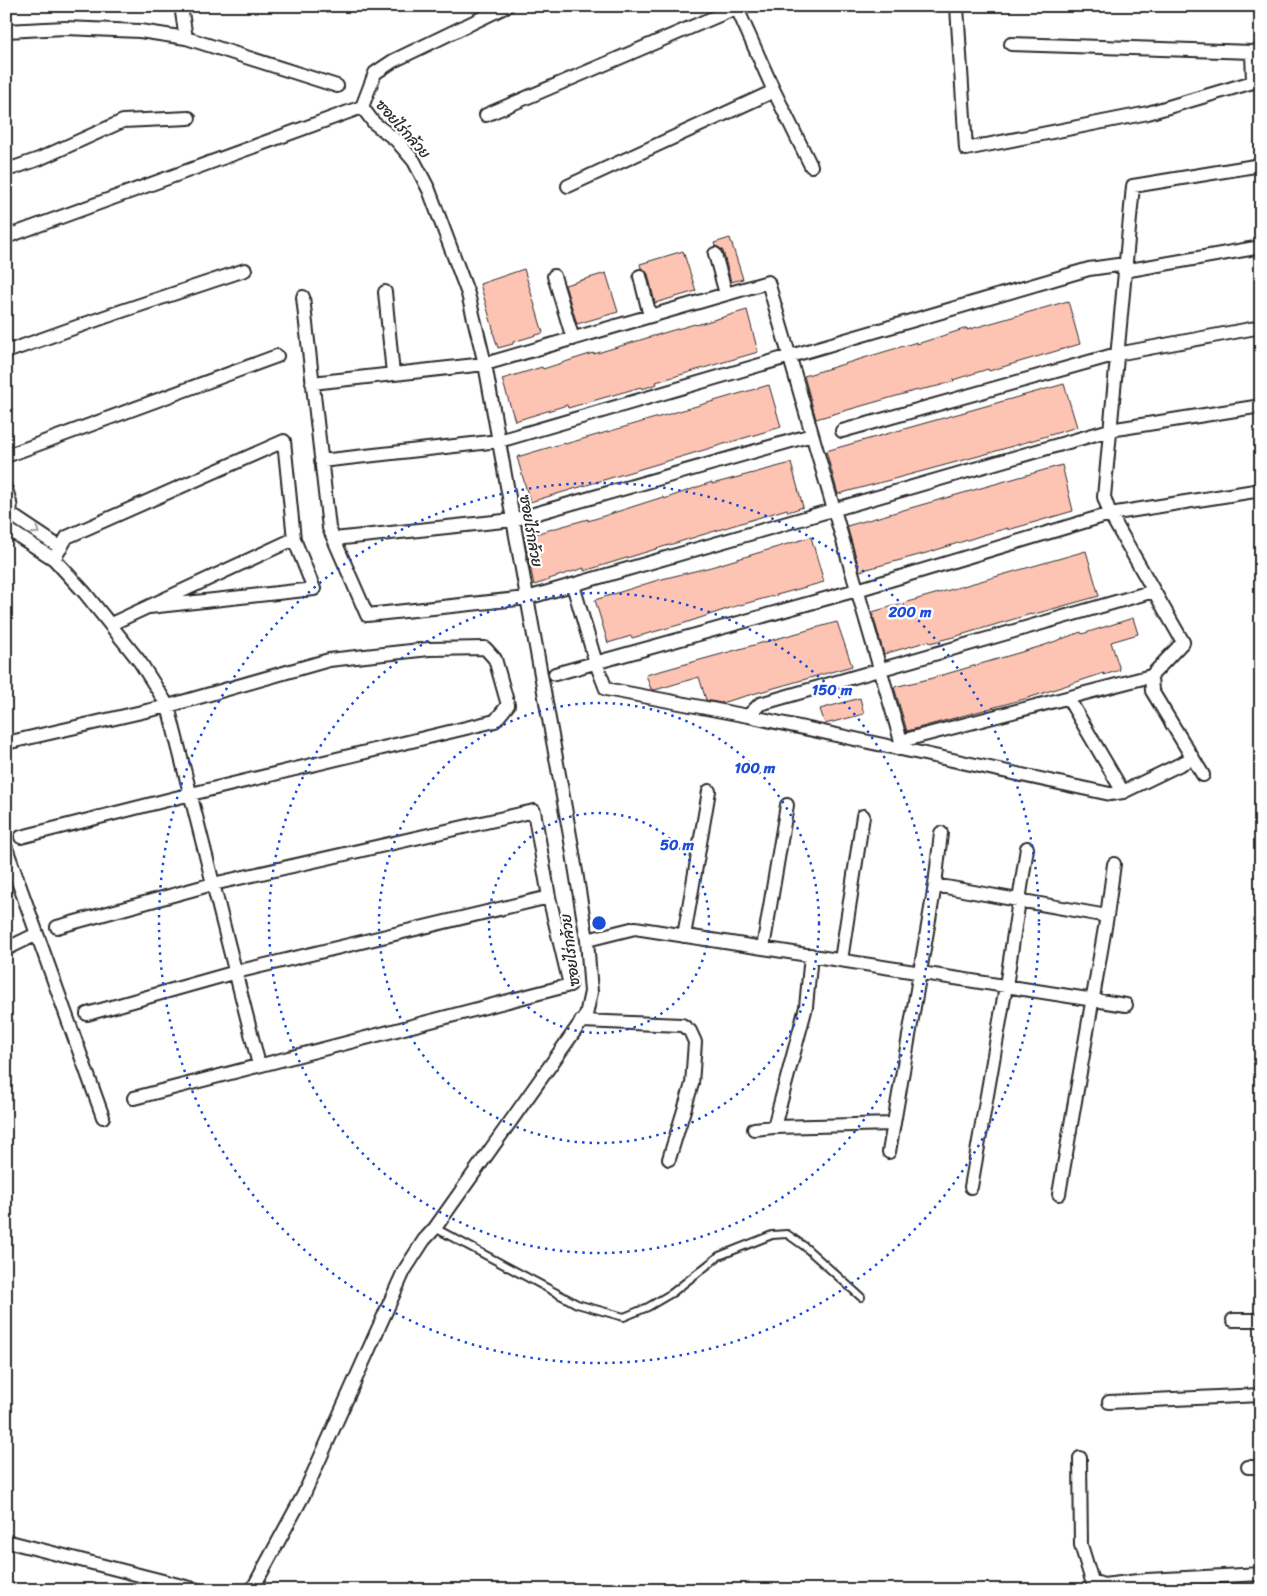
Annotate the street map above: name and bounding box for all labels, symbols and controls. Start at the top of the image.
street label: ซอยไร่กล้วย [369,93,437,165]
street label: ซอยไร่กล้วย [512,493,550,569]
one-way arrow [30,525,39,534]
text: 200 m [887,599,932,625]
text: 150 m [812,677,853,703]
text: 100 m [735,755,776,781]
text: 50 m [660,832,695,858]
street label: ซอยไร่กล้วย [553,912,587,988]
centre of rings [590,914,608,932]

